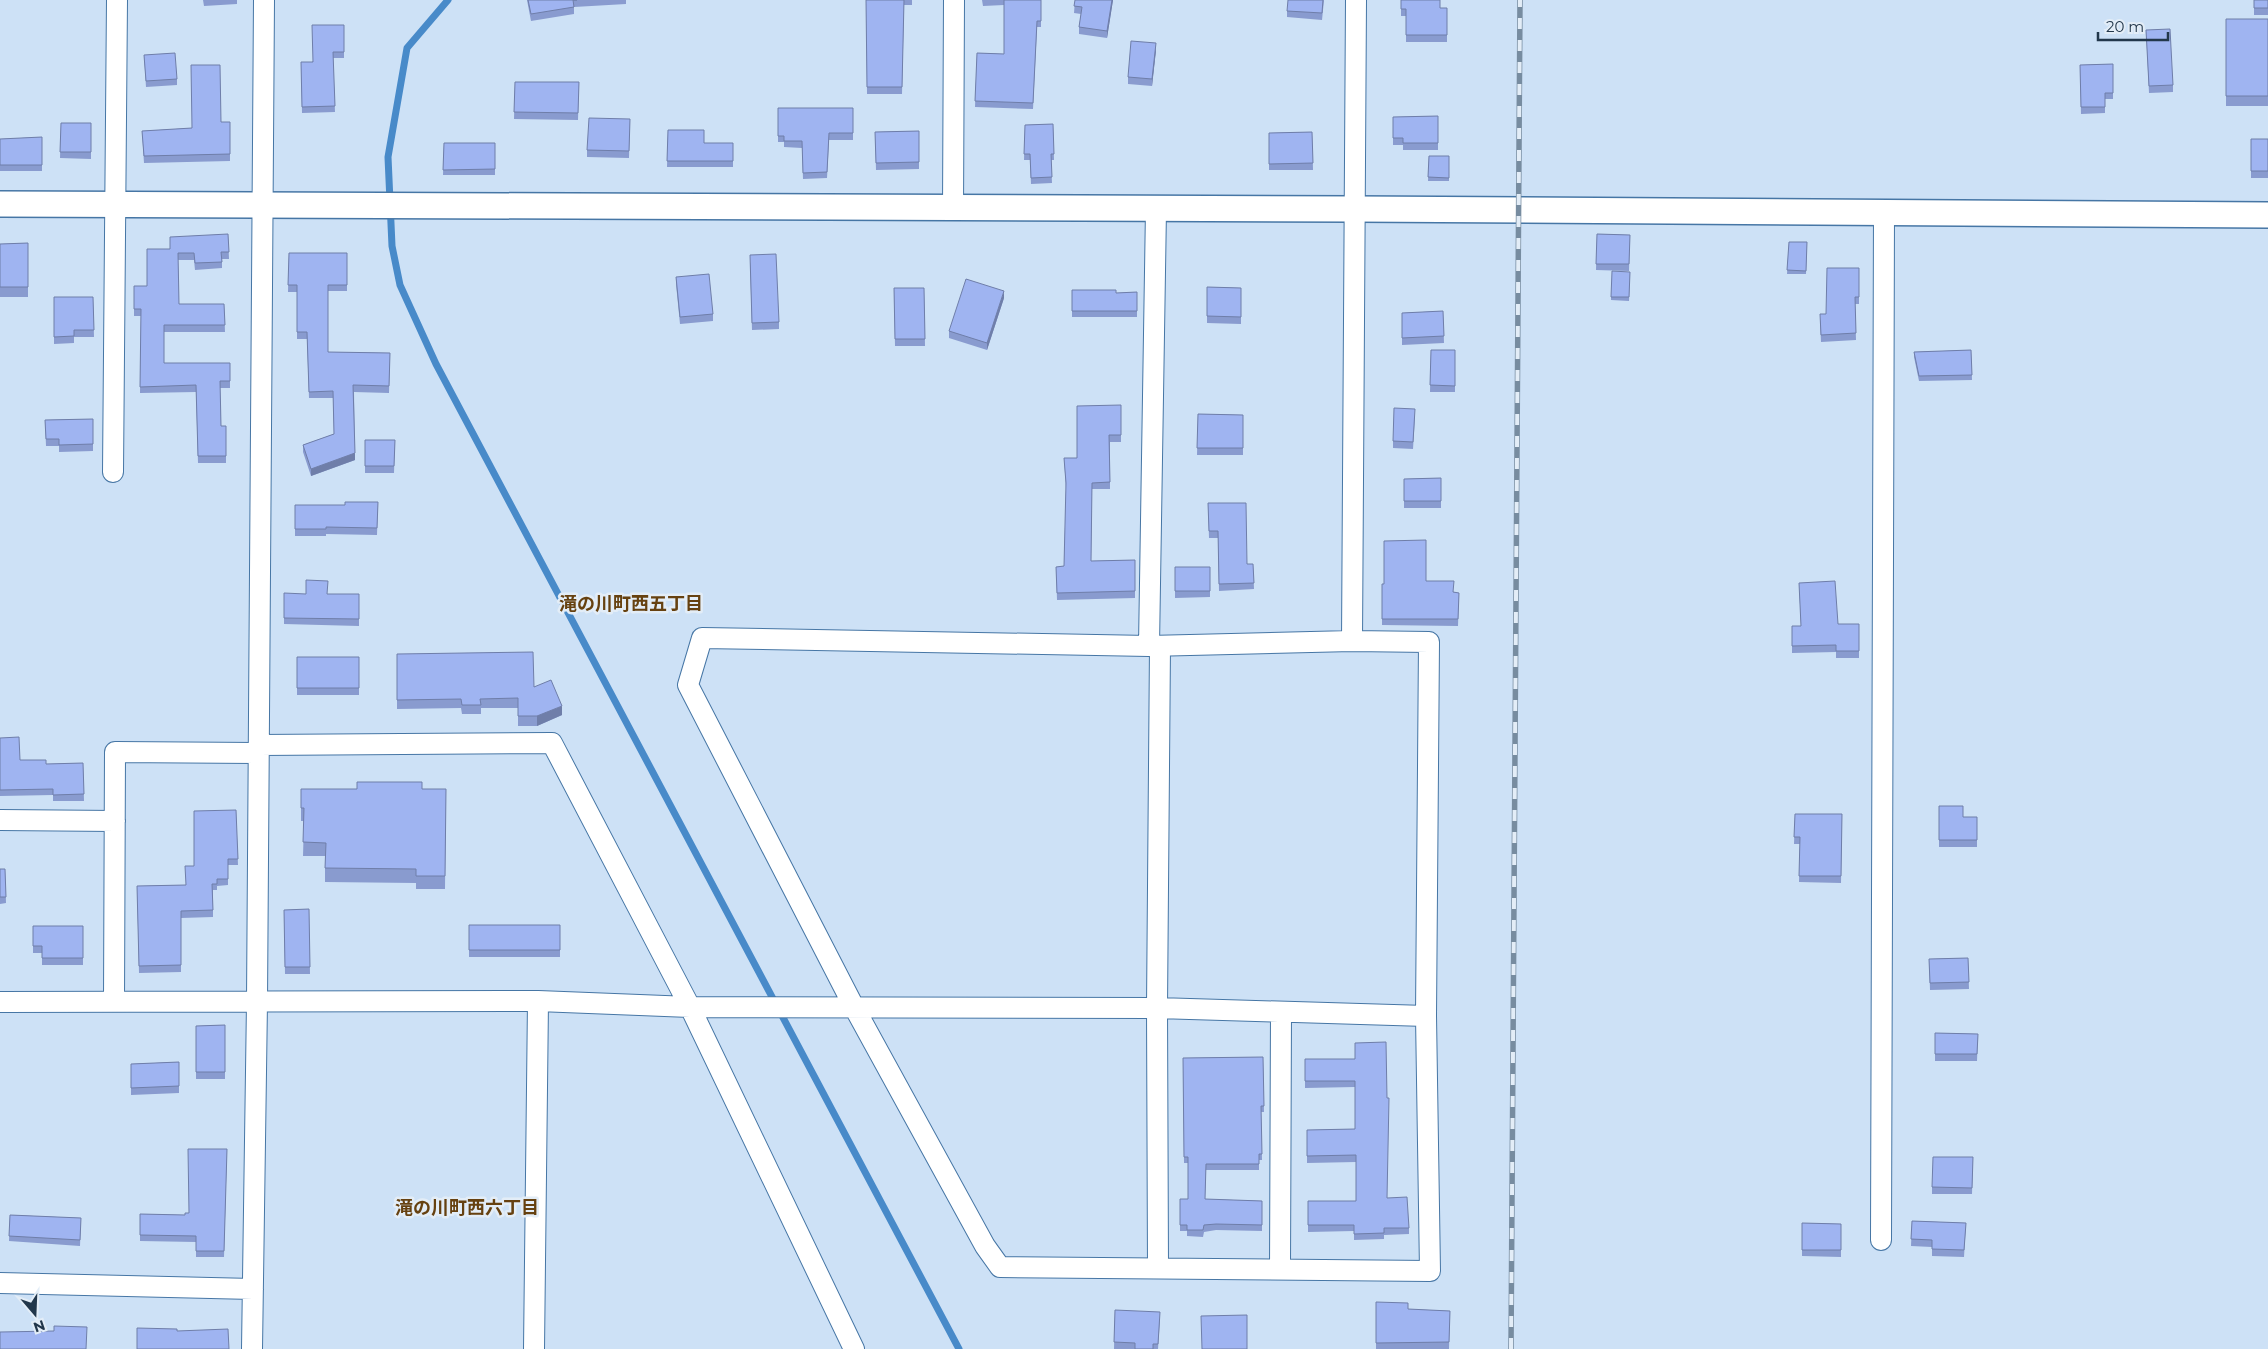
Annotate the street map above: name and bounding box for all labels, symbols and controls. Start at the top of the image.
scale bar [2098,10,2168,42]
text: 20 m [2106,17,2144,36]
district label: 滝の川町西五丁目 [559,593,703,615]
district label: 滝の川町西六丁目 [395,1197,539,1219]
north arrow [10,1289,60,1339]
text: N [31,1316,48,1337]

